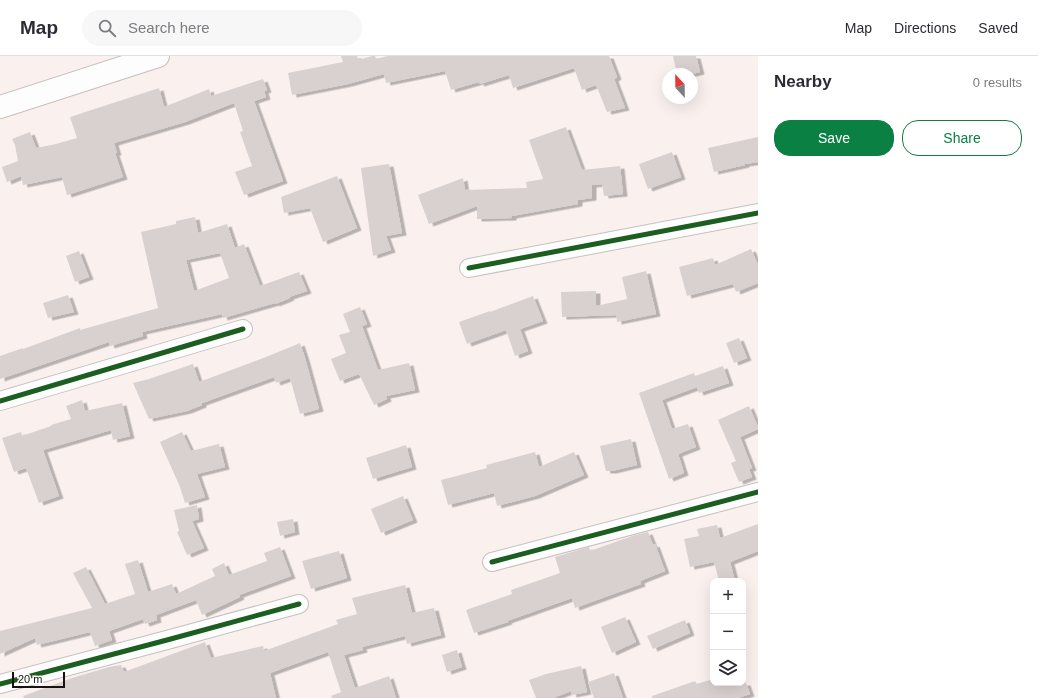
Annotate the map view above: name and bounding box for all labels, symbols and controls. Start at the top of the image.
search box [82,10,362,46]
text: Map [20,17,58,38]
icon: search [96,17,118,39]
text: Search here [128,19,210,36]
text: Map [845,20,872,36]
text: Directions [894,20,956,36]
text: Saved [978,20,1018,36]
north arrow [662,68,698,104]
text: Nearby [774,72,832,91]
text: 0 results [973,75,1022,90]
button: Save [774,120,894,156]
button: Share [902,120,1022,156]
map controls [710,578,746,686]
button: + [710,578,746,614]
button: − [710,614,746,650]
button: layers [710,650,746,686]
scale bar [12,670,65,689]
text: 20 m [18,673,42,685]

